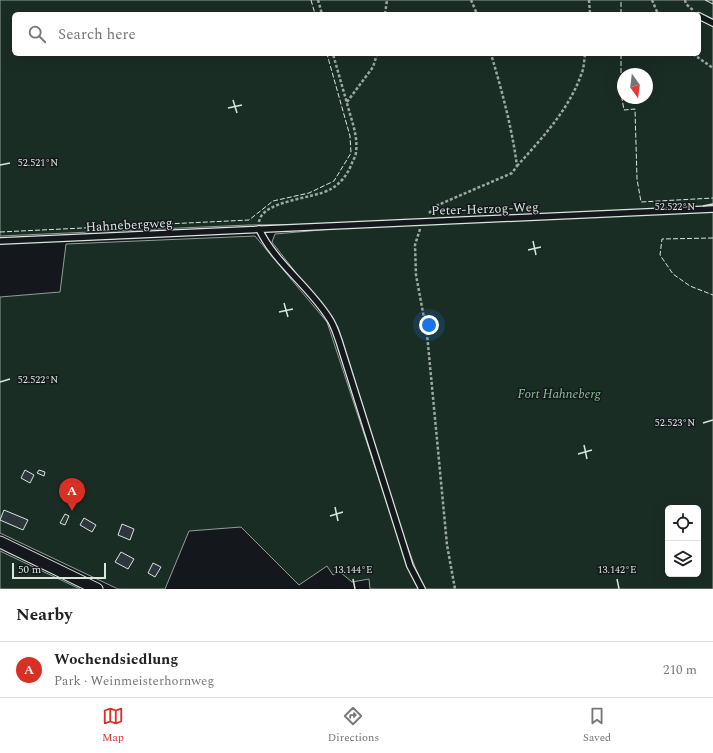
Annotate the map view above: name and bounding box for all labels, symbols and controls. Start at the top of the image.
search box [12,12,701,56]
icon: search [26,23,48,45]
text: Search here [58,23,136,46]
north arrow [617,68,653,104]
text: 52.521°N [18,155,58,171]
street label: Peter-Herzog-Weg [431,197,539,221]
text: 52.522°N [655,199,695,215]
street label: Hahnebergweg [85,213,173,237]
your location [419,315,439,335]
text: 52.522°N [18,372,58,388]
park label: Fort Hahneberg [518,384,602,404]
text: 52.523°N [655,415,695,431]
pin: A [59,478,85,511]
map controls [665,505,701,577]
button: locate [665,505,701,541]
button: layers [665,541,701,577]
scale bar [12,561,106,580]
text: 50 m [18,561,41,578]
text: 13.144°E [333,562,373,578]
text: 13.142°E [597,562,637,578]
text: Nearby [16,602,72,628]
text: Wochendsiedlung [54,648,178,671]
text: A [24,660,34,680]
text: 210 m [663,660,697,680]
text: Park · Weinmeisterhornweg [54,671,214,691]
tab: Map [102,705,124,746]
tab: Directions [328,705,379,746]
tab: Saved [583,705,611,746]

